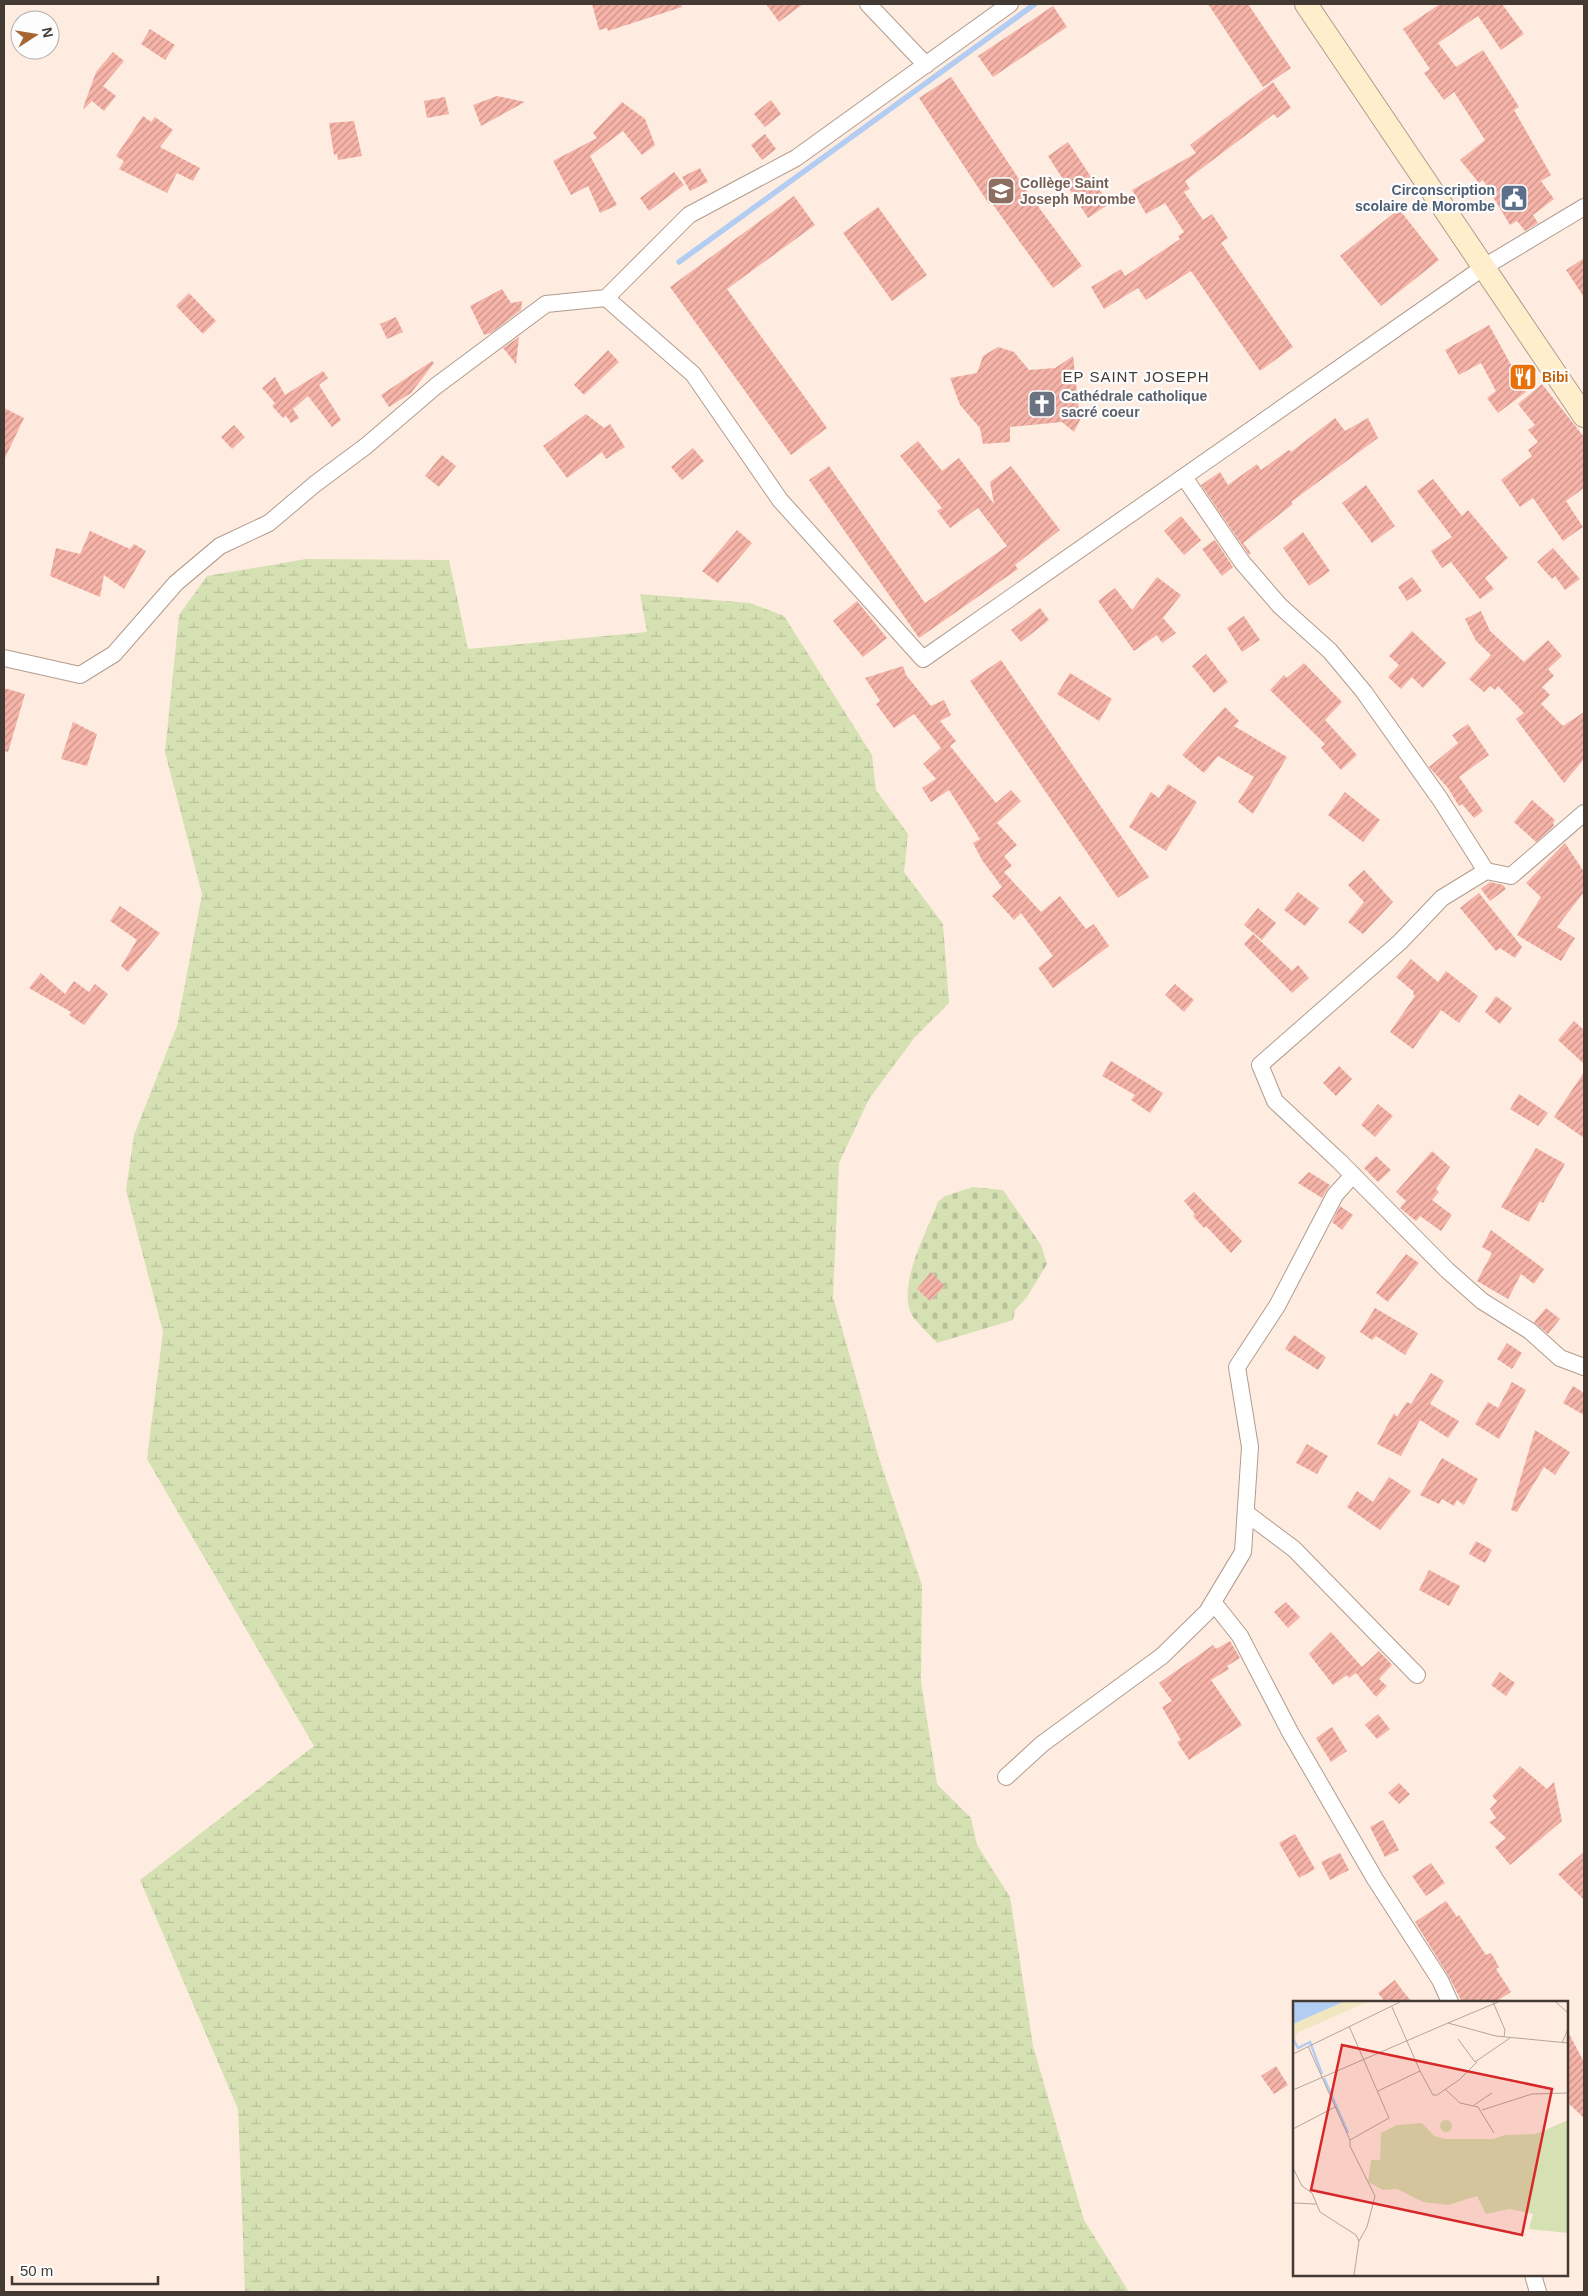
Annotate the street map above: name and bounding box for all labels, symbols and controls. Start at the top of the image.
north arrow [10,10,60,60]
text: N [39,26,57,39]
place label: Collège Saint Joseph Morombe [1020,175,1136,207]
school or university icon: Collège Saint Joseph Morombe [986,176,1016,206]
place label: Circonscription scolaire de Morombe [1355,182,1495,214]
public building icon: Circonscription scolaire de Morombe [1499,183,1529,213]
restaurant icon: Bibi [1508,362,1538,392]
district label: EP SAINT JOSEPH [1063,368,1210,385]
place label: Bibi [1542,369,1568,385]
place label: Cathédrale catholique sacré coeur [1061,388,1207,420]
church icon: Cathédrale catholique sacré coeur [1027,389,1057,419]
inset map [1293,2001,1568,2276]
scale bar [12,2254,159,2286]
text: 50 m [20,2262,53,2279]

